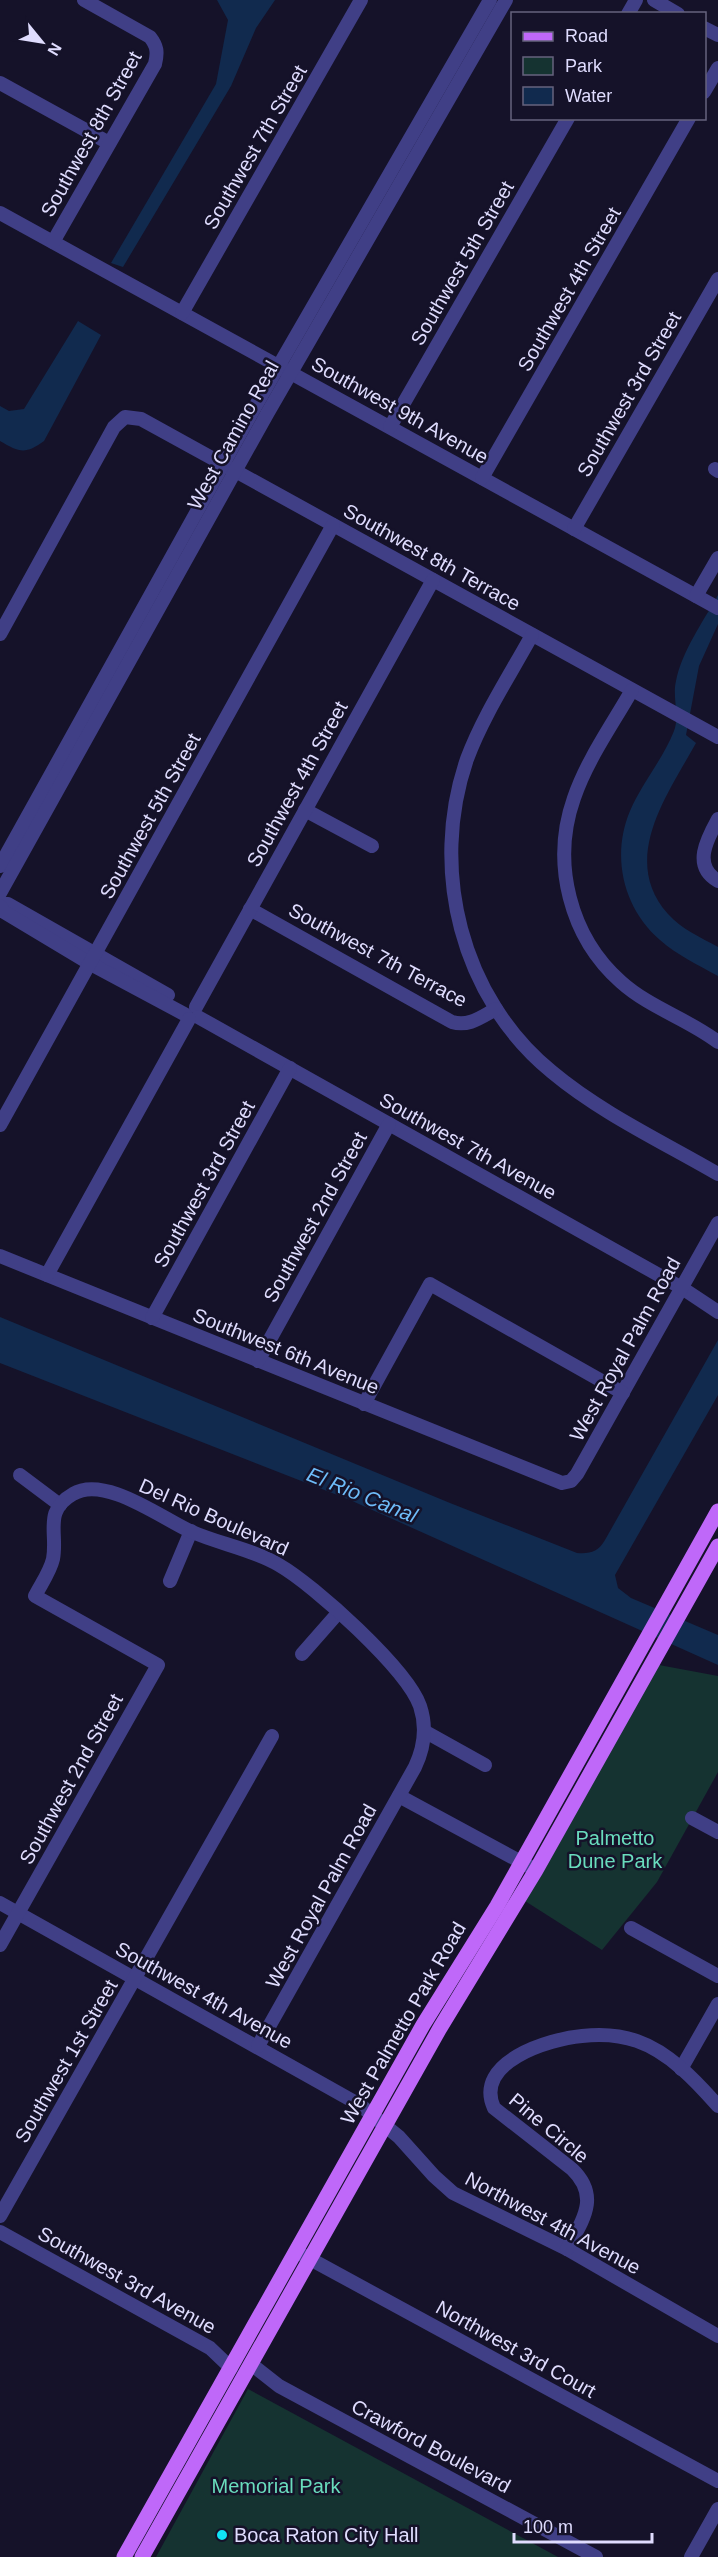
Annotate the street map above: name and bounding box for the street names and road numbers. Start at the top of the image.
street label: Southwest 8th Street [36,47,146,221]
street label: Southwest 7th Street [199,61,311,233]
street label: Southwest 5th Street [406,177,518,349]
street label: Southwest 4th Street [513,203,625,375]
street label: Southwest 3rd Street [573,307,685,480]
street label: Southwest 9th Avenue [308,352,492,468]
street label: West Camino Real [183,357,283,513]
street label: Southwest 8th Terrace [340,499,524,615]
street label: Southwest 4th Street [242,697,352,871]
street label: Southwest 5th Street [95,729,205,903]
street label: Southwest 7th Terrace [285,899,471,1011]
street label: Southwest 7th Avenue [376,1088,560,1204]
street label: Southwest 3rd Street [149,1097,259,1271]
street label: Southwest 2nd Street [259,1128,371,1306]
street label: West Royal Palm Road [565,1253,685,1445]
street label: Southwest 6th Avenue [190,1304,382,1398]
street label: Del Rio Boulevard [136,1474,292,1560]
street label: Southwest 2nd Street [15,1690,127,1868]
street label: West Royal Palm Road [261,1800,381,1992]
street label: West Palmetto Park Road [336,1918,470,2128]
street label: Southwest 4th Avenue [112,1937,296,2053]
street label: Southwest 1st Street [10,1975,122,2146]
street label: Pine Circle [505,2088,593,2168]
street label: Northwest 4th Avenue [462,2167,644,2279]
street label: Southwest 3rd Avenue [34,2222,220,2338]
street label: Northwest 3rd Court [432,2296,600,2402]
street label: Crawford Boulevard [348,2395,514,2497]

